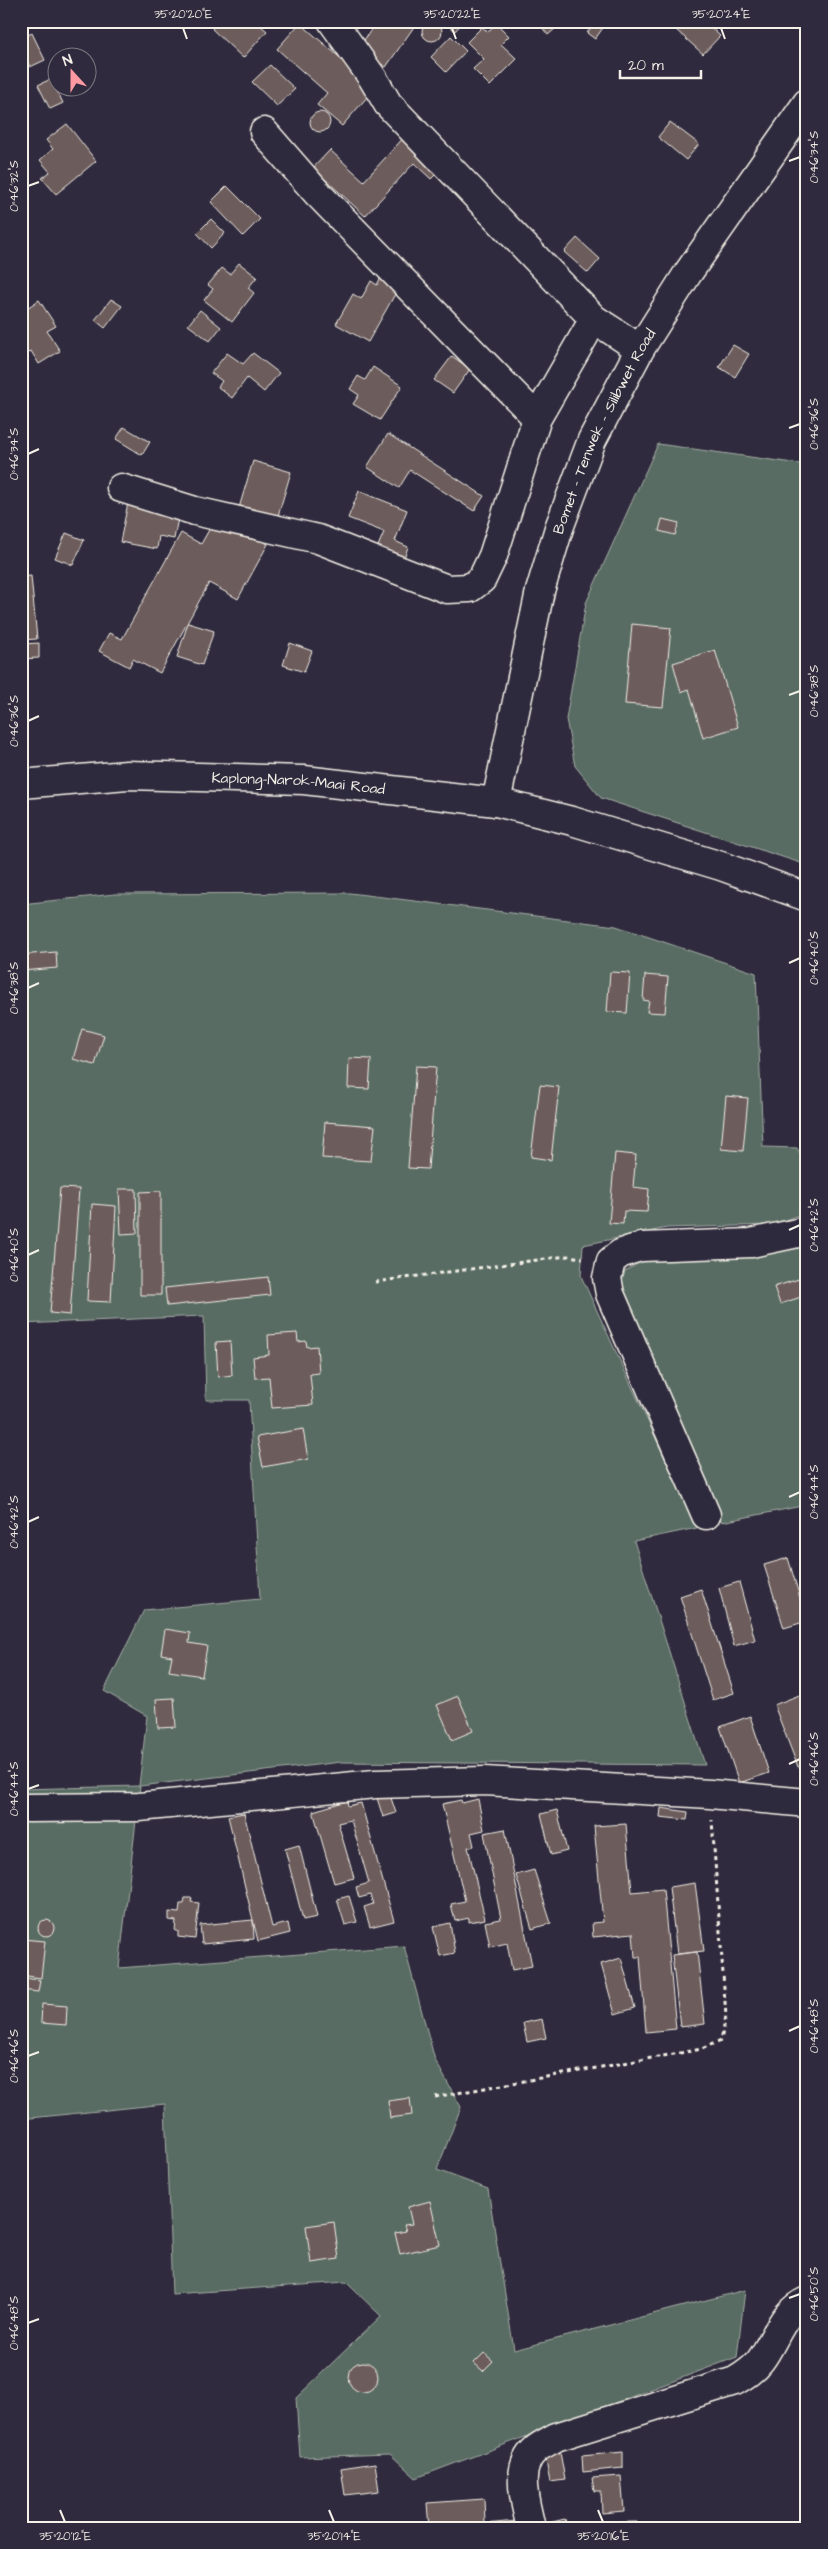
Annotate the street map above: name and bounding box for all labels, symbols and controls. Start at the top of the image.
text: 35°20'20"E [154,6,212,23]
text: 35°20'22"E [423,6,481,23]
text: 35°20'24"E [692,6,750,23]
north arrow [48,48,98,98]
scale bar [620,48,702,80]
text: N [60,50,76,72]
text: 20 m [628,55,664,76]
text: 0°46'34"S [806,130,823,183]
text: 0°46'32"S [6,160,23,212]
street label: Bomet - Tenwek - Silibwet Road [547,324,661,536]
text: 0°46'36"S [806,398,823,450]
text: 0°46'34"S [6,427,23,480]
text: 0°46'38"S [806,665,823,717]
text: 0°46'36"S [6,695,23,747]
street label: Kaplong-Narok-Maai Road [211,767,386,800]
text: 0°46'40"S [806,931,823,985]
text: 0°46'38"S [6,962,23,1014]
text: 0°46'42"S [806,1198,823,1252]
text: 0°46'40"S [6,1228,23,1282]
text: 0°46'44"S [806,1464,823,1519]
text: 0°46'42"S [6,1495,23,1549]
text: 0°46'46"S [806,1732,823,1786]
text: 0°46'44"S [6,1761,23,1816]
text: 0°46'48"S [806,1999,823,2053]
text: 0°46'46"S [6,2029,23,2083]
text: 0°46'50"S [806,2266,823,2321]
text: 0°46'48"S [6,2296,23,2350]
text: 35°20'12"E [39,2528,91,2545]
text: 35°20'14"E [307,2528,361,2545]
text: 35°20'16"E [577,2528,629,2545]

